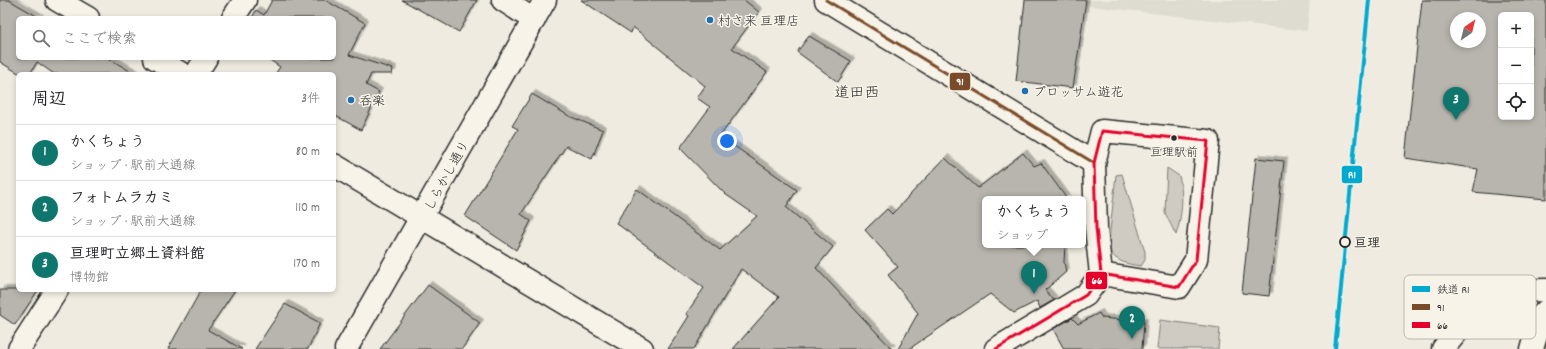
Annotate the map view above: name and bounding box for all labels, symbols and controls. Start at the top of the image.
north arrow [1450,12,1486,48]
map controls [1498,12,1534,120]
button: + [1498,12,1534,48]
place label: 村さ来 亘理店 [718,13,799,32]
marker: 村さ来 亘理店 [705,15,715,25]
search box [16,16,336,60]
icon: search [30,27,52,49]
text: ここで検索 [62,29,137,51]
button: − [1498,48,1534,84]
line badge: 91 [949,72,971,91]
text: 91 [956,75,964,91]
district label: 道田西 [834,83,880,105]
place label: ブロッサム遊花 [1033,84,1123,103]
button: locate [1498,84,1534,120]
marker: ブロッサム遊花 [1020,86,1030,96]
pin: 3 [1443,87,1469,120]
text: 周辺 [32,89,66,113]
text: 3件 [301,90,320,109]
place label: 呑楽 [359,93,385,112]
marker: 呑楽 [346,95,356,105]
your location [717,131,737,151]
text: かくちょう [70,132,145,154]
marker: 亘理駅前 [1169,133,1179,143]
street label: しらかし通り [421,137,475,215]
text: 1 [44,143,46,162]
text: 80 m [296,143,320,162]
place label: 亘理駅前 [1150,145,1198,162]
text: ショップ · 駅前大通線 [70,157,195,176]
line badge: R1 [1341,165,1363,184]
text: R1 [1348,168,1356,184]
text: フォトムラカミ [70,188,174,210]
popup [982,196,1086,248]
text: 2 [42,199,48,218]
text: 110 m [295,199,320,218]
text: かくちょう [996,202,1072,224]
text: ショップ · 駅前大通線 [70,213,195,232]
text: ショップ [996,227,1048,246]
place label: 亘理 [1354,235,1380,254]
marker: 亘理 [1339,236,1351,248]
text: 亘理町立郷土資料館 [70,244,205,266]
text: 3 [42,255,48,274]
text: 170 m [293,255,320,274]
pin: 1 [1021,261,1047,294]
text: 博物館 [70,269,109,288]
line badge: 66 [1085,271,1108,290]
text: 66 [1092,274,1103,290]
legend [1404,275,1536,339]
text: 鉄道 R1 [1437,283,1469,299]
text: 91 [1437,301,1444,317]
pin: 2 [1119,306,1145,339]
text: 66 [1437,319,1448,335]

